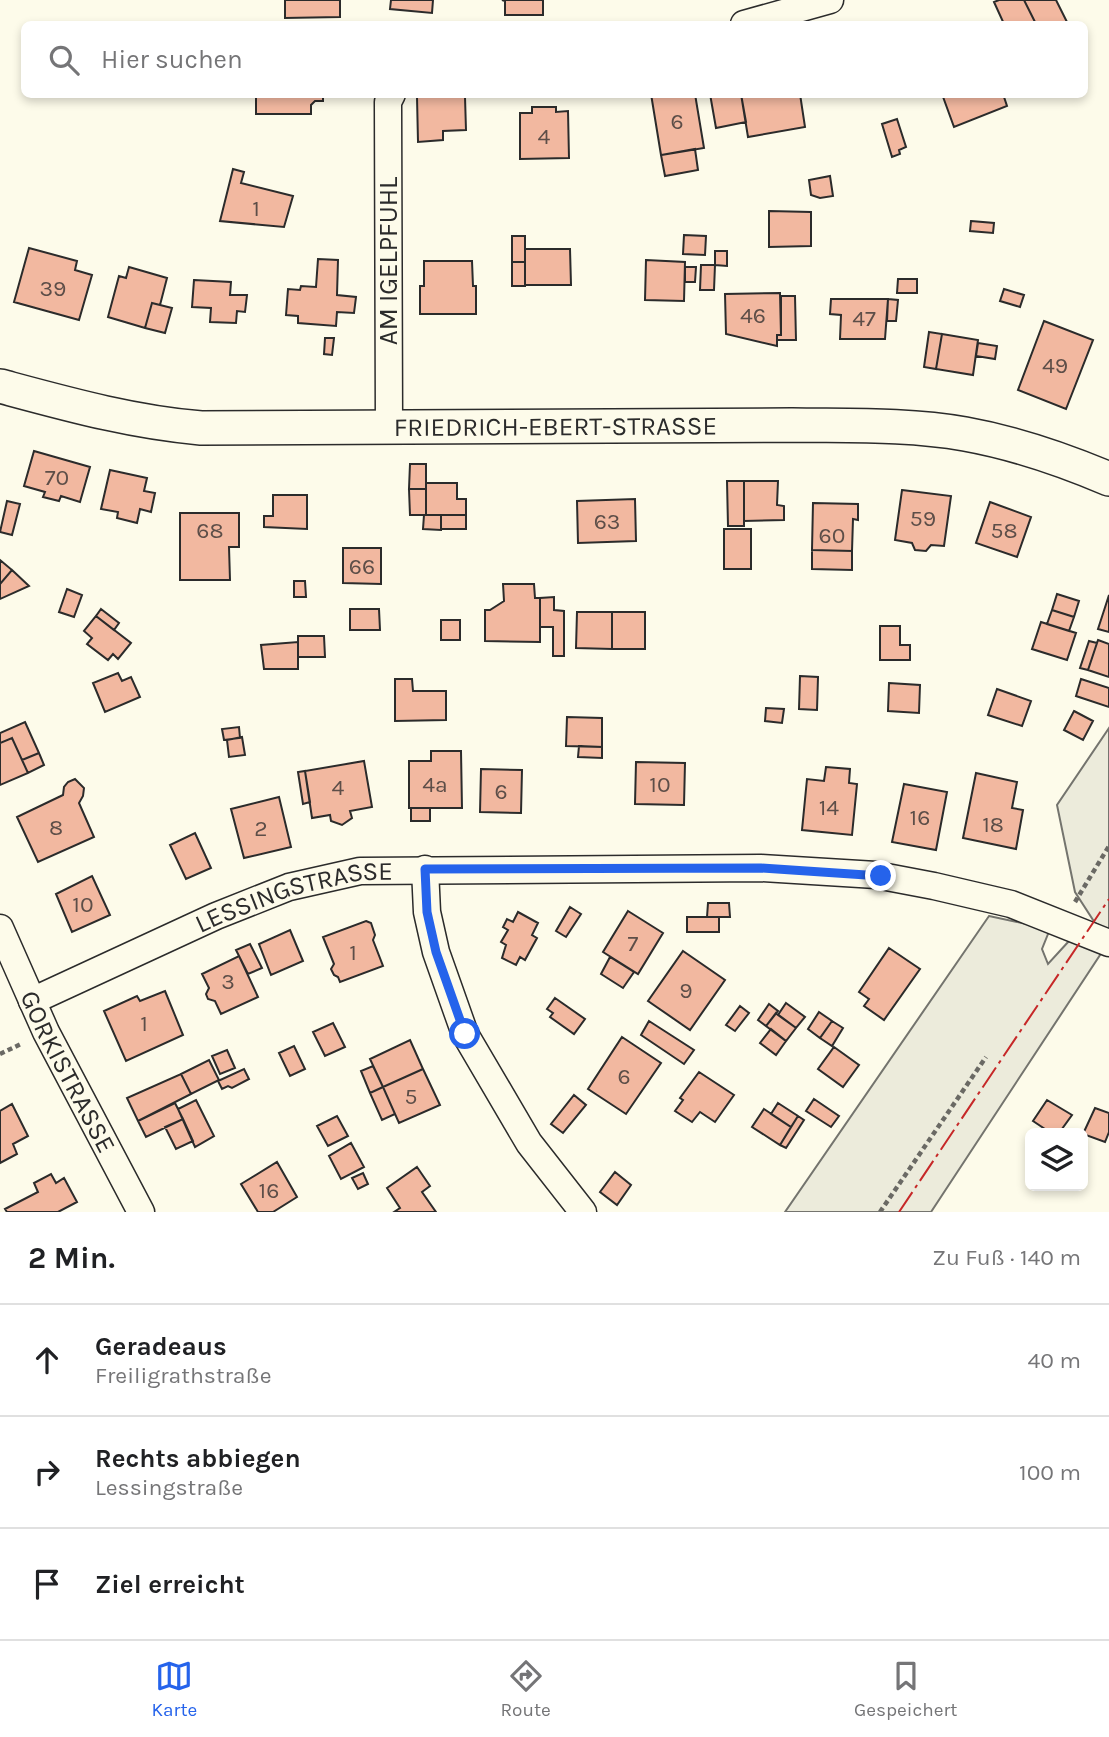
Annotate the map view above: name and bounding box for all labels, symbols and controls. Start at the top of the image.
search box [21,21,1088,98]
icon: search [45,41,83,79]
text: Hier suchen [101,44,243,75]
house number: 6 [670,108,684,135]
house number: 4 [538,123,551,150]
street label: AM IGELPFUHL [373,177,404,345]
house number: 1 [252,195,260,222]
house number: 39 [40,275,66,302]
house number: 46 [740,302,766,329]
house number: 47 [852,305,876,332]
house number: 49 [1042,352,1068,379]
street label: FRIEDRICH-EBERT-STRASSE [394,410,717,443]
house number: 70 [45,464,69,491]
house number: 59 [910,505,936,532]
house number: 63 [594,508,620,535]
house number: 68 [196,517,224,544]
house number: 58 [990,517,1018,544]
house number: 60 [819,522,845,549]
house number: 66 [349,553,375,580]
house number: 4a [422,771,448,798]
house number: 10 [649,771,671,798]
house number: 4 [332,774,345,801]
house number: 6 [494,778,508,805]
house number: 14 [819,794,839,821]
house number: 16 [910,804,930,831]
house number: 18 [982,811,1004,838]
house number: 8 [49,814,63,841]
house number: 2 [254,815,268,842]
street label: LESSINGSTRASSE [190,856,393,940]
route end [865,860,896,891]
house number: 10 [72,891,94,918]
house number: 7 [628,930,639,957]
house number: 1 [349,939,357,966]
house number: 3 [221,968,235,995]
house number: 9 [679,977,693,1004]
street label: GORKISTRASSE [14,986,122,1158]
house number: 1 [140,1010,148,1037]
route start [449,1018,480,1049]
house number: 6 [617,1063,631,1090]
house number: 5 [405,1083,417,1110]
map controls [1025,1128,1088,1191]
button: layers [1025,1128,1088,1191]
house number: 16 [259,1177,279,1204]
text: 2 Min. [28,1240,115,1276]
text: Zu Fuß · 140 m [932,1244,1081,1271]
text: Geradeaus [95,1331,227,1362]
icon: ahead [28,1341,66,1379]
text: 40 m [1028,1347,1081,1374]
text: Freiligrathstraße [95,1362,271,1389]
text: Rechts abbiegen [95,1443,301,1474]
icon: right [28,1453,66,1491]
text: 100 m [1019,1459,1081,1486]
text: Lessingstraße [95,1474,243,1501]
icon: arrive [28,1565,66,1603]
text: Ziel erreicht [95,1569,245,1600]
tab: Karte [152,1657,197,1721]
tab: Route [500,1657,551,1721]
tab: Gespeichert [854,1657,957,1721]

